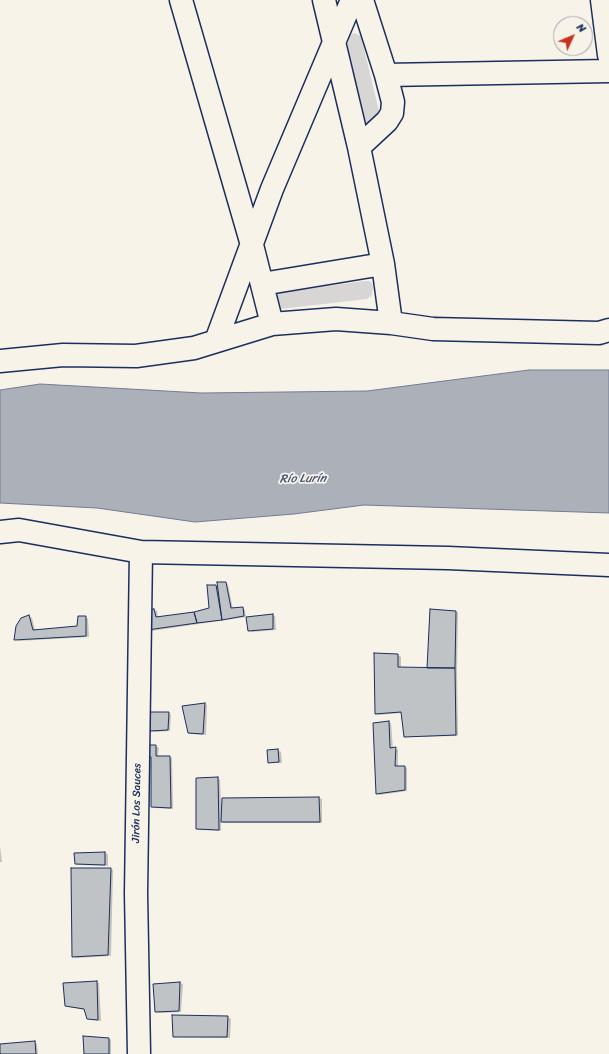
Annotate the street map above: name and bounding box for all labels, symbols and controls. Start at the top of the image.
north arrow [553,16,593,56]
text: N [572,19,591,37]
water label: Río Lurín [280,471,326,487]
street label: Jirón Los Sauces [130,763,144,843]

